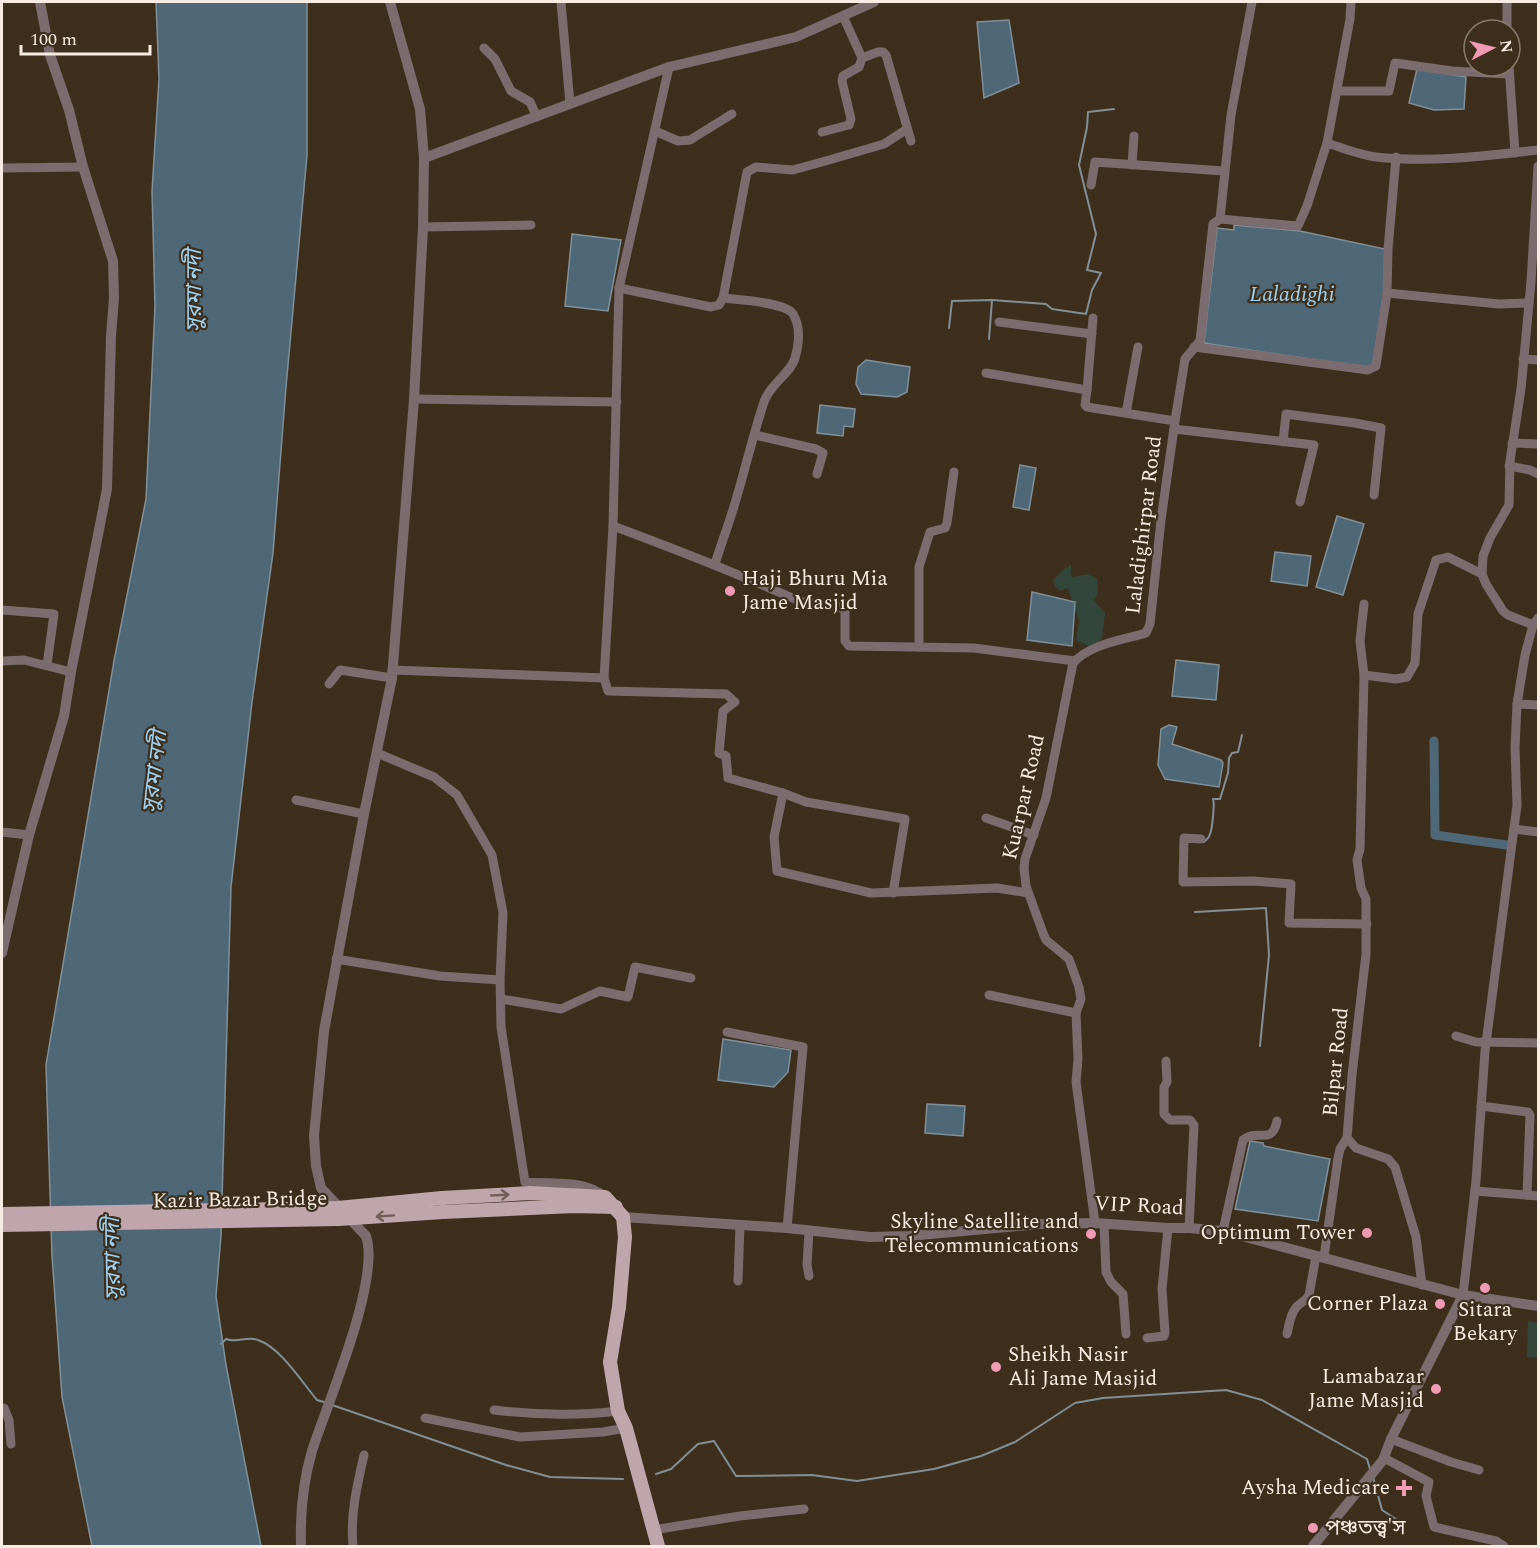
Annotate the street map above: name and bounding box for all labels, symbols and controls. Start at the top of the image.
scale bar [21,18,150,56]
north arrow [1462,18,1522,78]
text: 100 m [30,26,77,53]
text: N [1493,38,1519,54]
water label: সুরমা নদী [178,246,211,332]
water label: Laladighi [1249,278,1335,311]
street label: Laladighirpar Road [1117,434,1171,616]
place label: Haji Bhuru Mia Jame Masjid [742,563,888,619]
marker: Haji Bhuru Mia Jame Masjid [723,584,737,598]
water label: সুরমা নদী [134,725,177,815]
street label: Kuarpar Road [994,731,1054,863]
street label: Bilpar Road [1314,1006,1358,1118]
street label: Kazir Bazar Bridge [152,1182,328,1218]
street label: VIP Road [1093,1188,1185,1224]
one-way arrow [490,1189,510,1200]
place label: Skyline Satellite and Telecommunications [884,1206,1079,1262]
one-way arrow [375,1211,395,1222]
water label: সুরমা নদী [96,1213,130,1301]
place label: Optimum Tower [1200,1217,1355,1249]
marker: Optimum Tower [1360,1226,1374,1240]
marker: Skyline Satellite and Telecommunications [1084,1227,1098,1241]
marker: Sitara Bekary [1478,1281,1492,1295]
place label: Corner Plaza [1307,1288,1429,1320]
place label: Sitara Bekary [1453,1294,1518,1350]
marker: Corner Plaza [1433,1297,1447,1311]
place label: Sheikh Nasir Ali Jame Masjid [1008,1339,1157,1395]
marker: Sheikh Nasir Ali Jame Masjid [989,1360,1003,1374]
place label: Lamabazar Jame Masjid [1308,1361,1424,1417]
marker: Lamabazar Jame Masjid [1429,1382,1443,1396]
place label: Aysha Medicare [1241,1472,1390,1504]
marker: Aysha Medicare [1395,1479,1413,1497]
place label: পঞ্চতত্ত্ব'স [1325,1512,1407,1544]
marker: পঞ্চতত্ত্ব'স [1306,1521,1320,1535]

